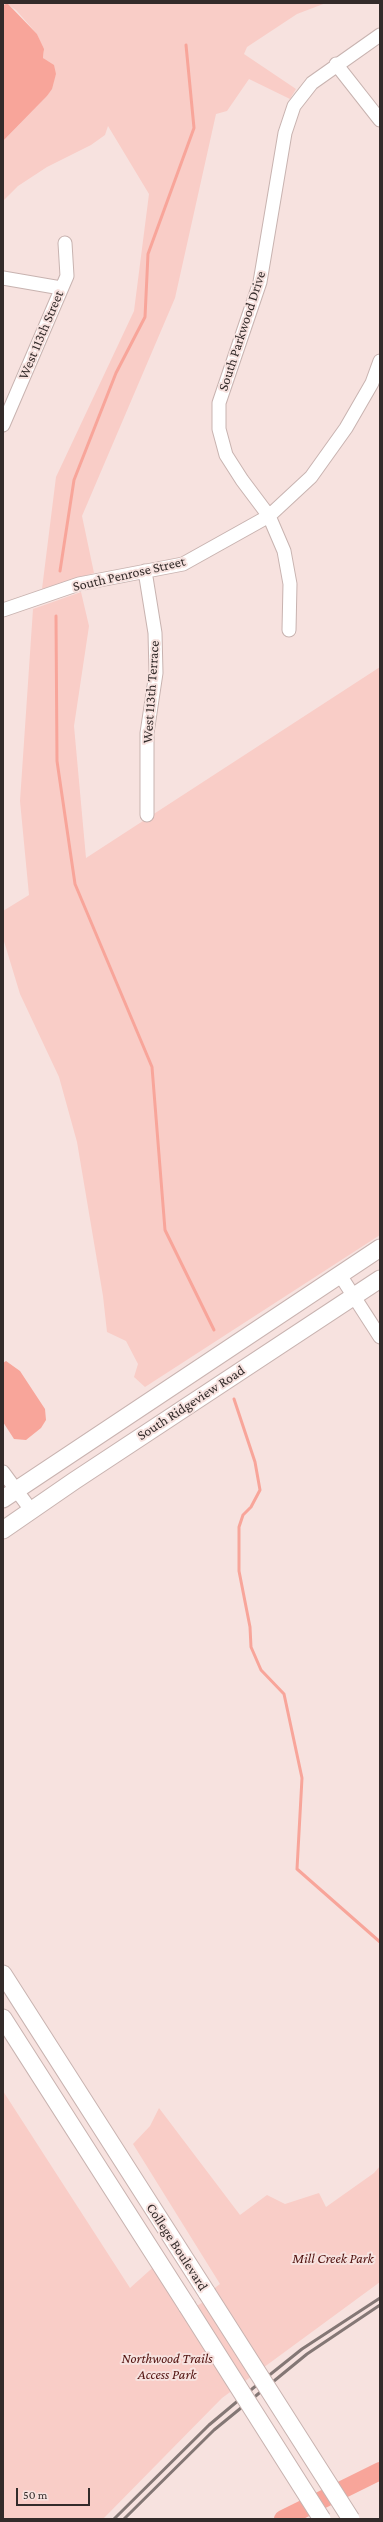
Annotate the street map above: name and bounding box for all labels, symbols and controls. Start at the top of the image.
street label: South Parkwood Drive [215,269,269,393]
street label: West 113th Street [15,288,67,382]
street label: South Penrose Street [71,553,187,595]
street label: West 113th Terrace [139,640,163,744]
street label: South Ridgeview Road [134,1362,248,1444]
street label: College Boulevard [142,2200,212,2294]
park label: Mill Creek Park [292,2251,374,2267]
park label: Northwood Trails Access Park [121,2351,213,2384]
scale bar [18,2480,92,2506]
text: 50 m [23,2488,47,2502]

